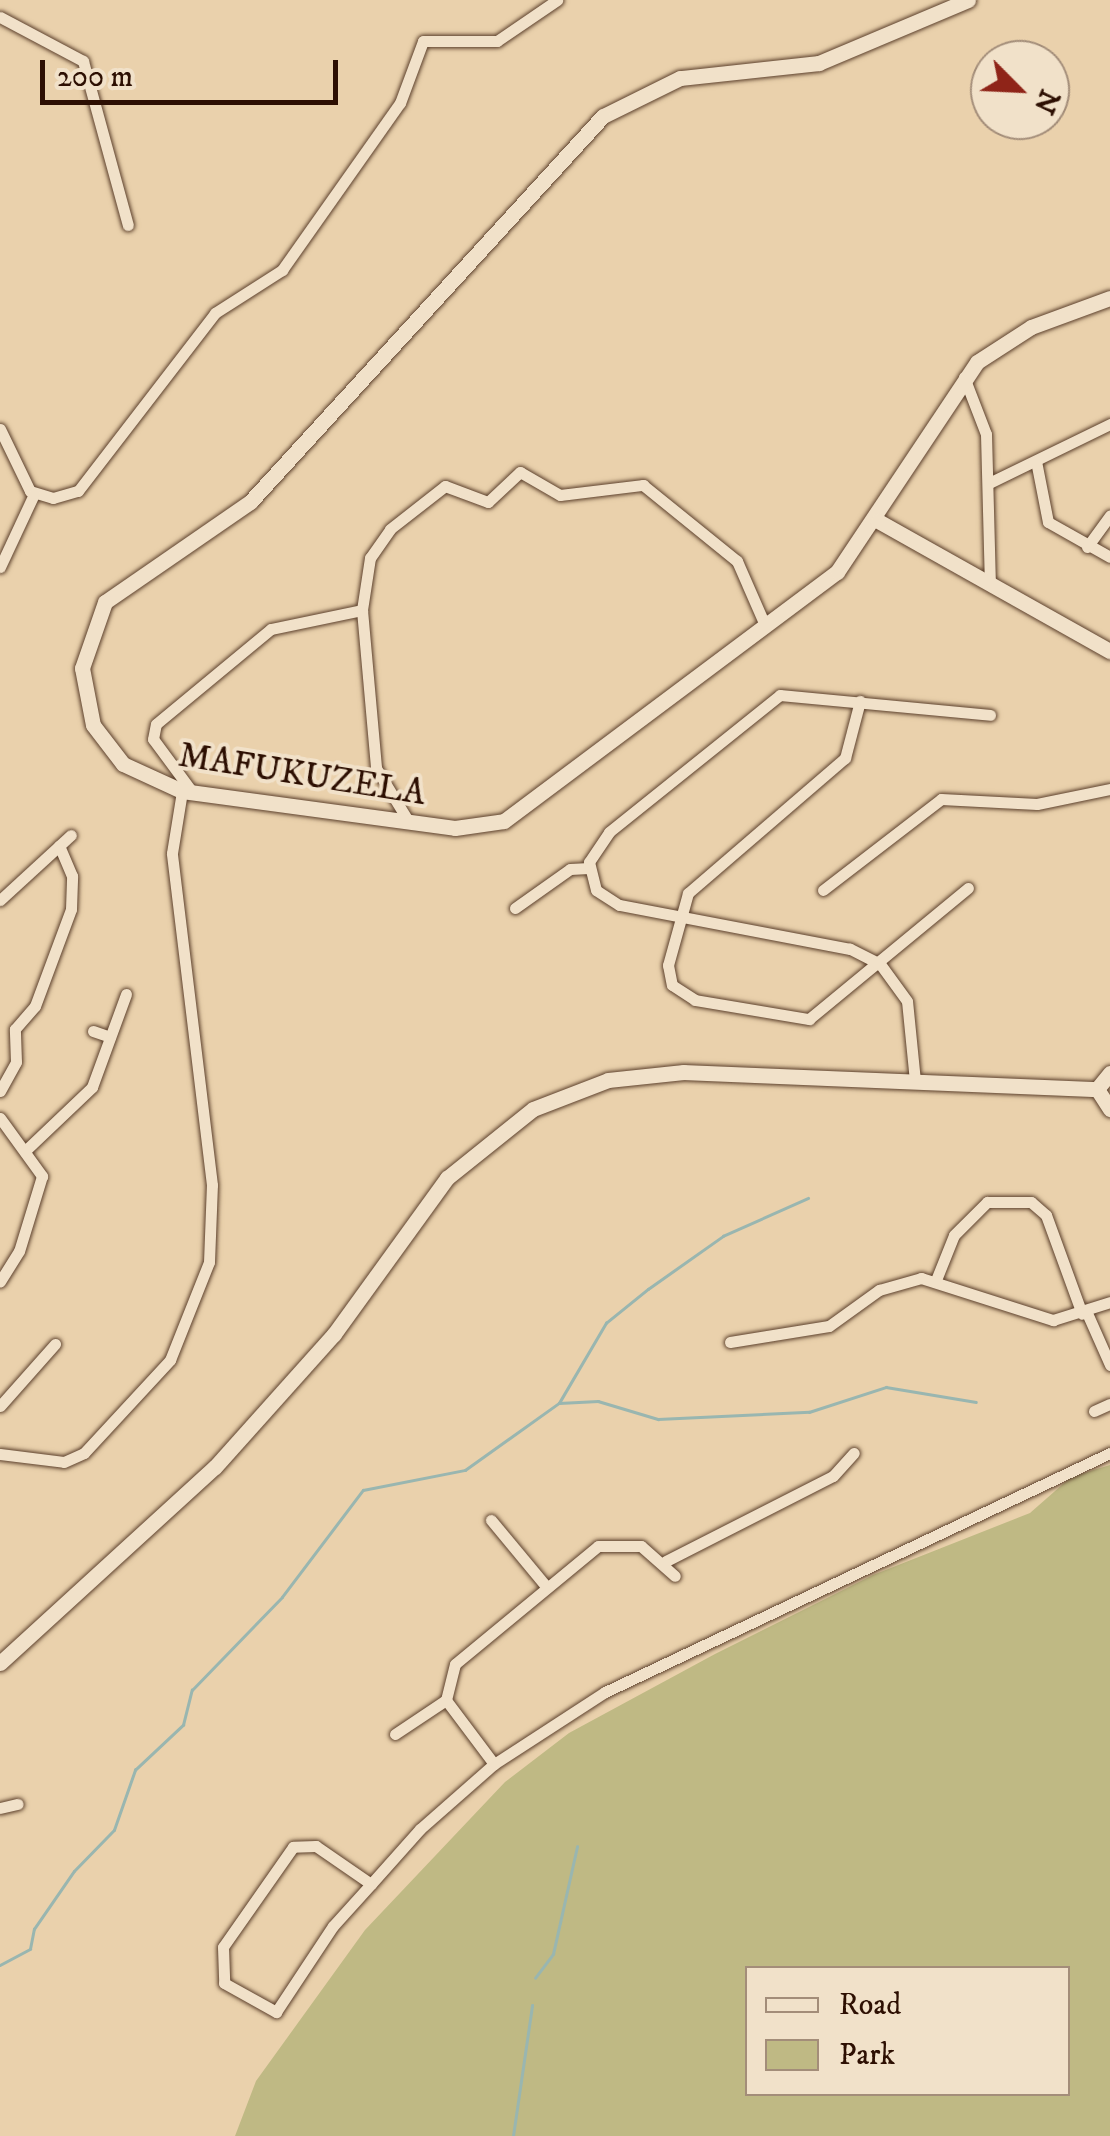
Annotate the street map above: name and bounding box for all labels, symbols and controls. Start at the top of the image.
scale bar [45,40,342,102]
north arrow [970,40,1070,140]
text: 200 m [57,59,133,96]
text: N [1025,84,1067,119]
street label: MAFUKUZELA [176,735,428,815]
legend [745,1966,1070,2096]
text: Road [839,1987,901,2024]
text: Park [839,2037,895,2074]

